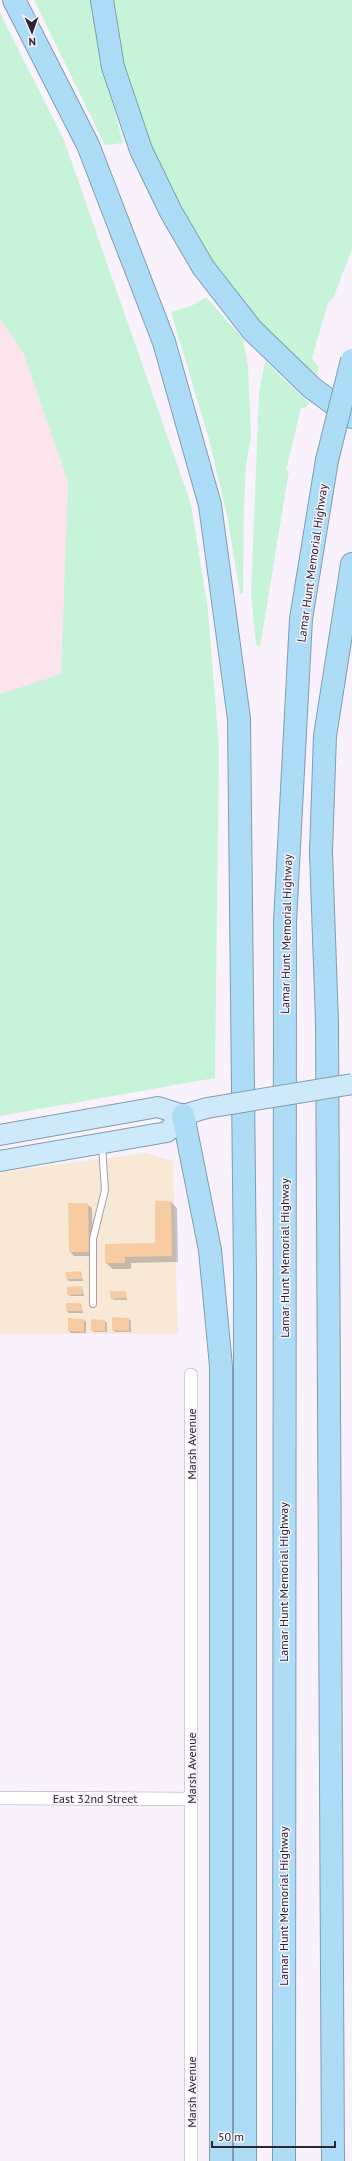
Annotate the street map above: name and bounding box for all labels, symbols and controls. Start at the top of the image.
north arrow [12,12,52,52]
text: N [28,35,36,49]
street label: Lamar Hunt Memorial Highway [293,483,331,643]
street label: Lamar Hunt Memorial Highway [277,854,295,1014]
street label: Lamar Hunt Memorial Highway [277,1178,292,1338]
street label: Marsh Avenue [184,1408,199,1480]
street label: Lamar Hunt Memorial Highway [276,1502,291,1662]
street label: Marsh Avenue [184,1732,199,1804]
street label: East 32nd Street [53,1791,137,1806]
street label: Lamar Hunt Memorial Highway [276,1826,291,1986]
street label: Marsh Avenue [184,2056,199,2128]
scale bar [212,2123,335,2149]
text: 50 m [218,2129,244,2144]

